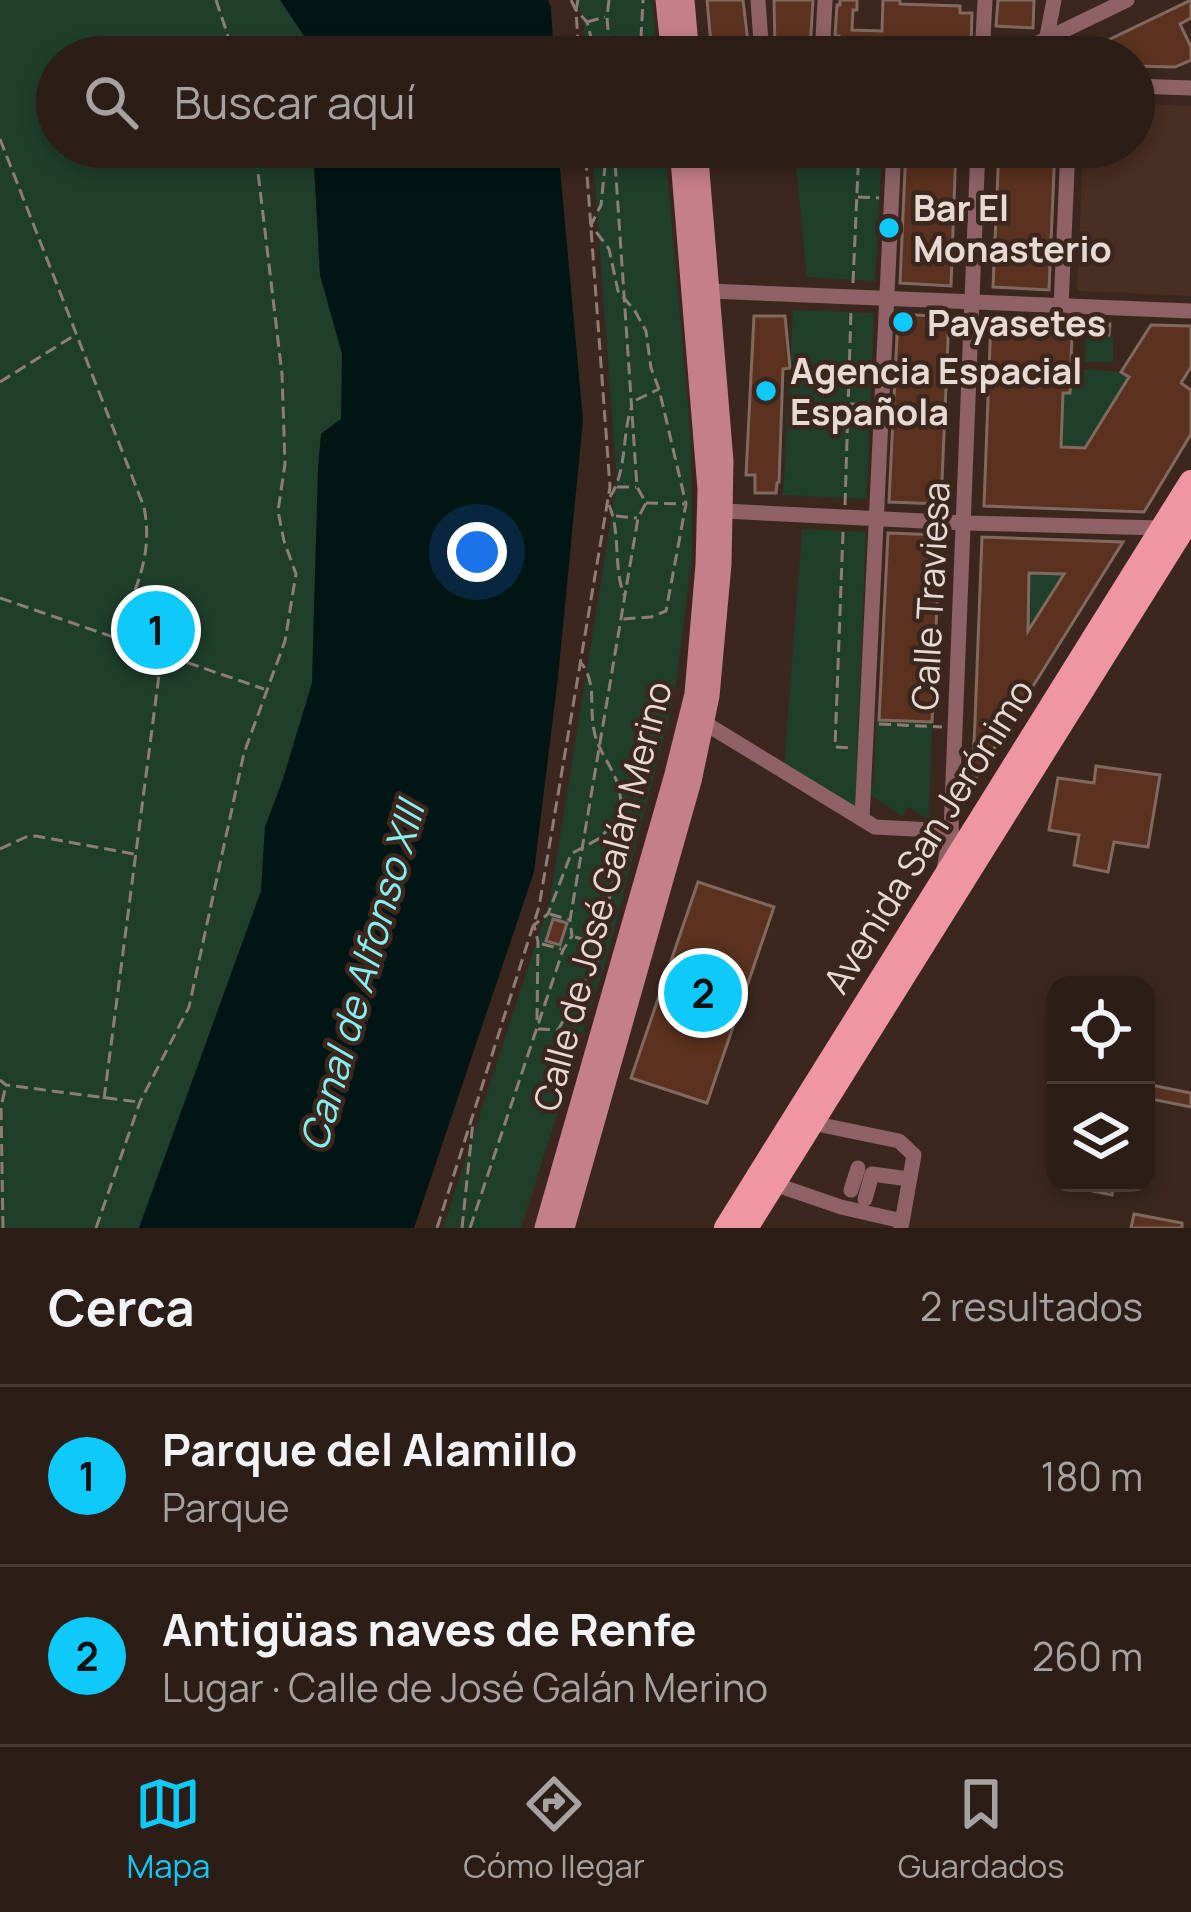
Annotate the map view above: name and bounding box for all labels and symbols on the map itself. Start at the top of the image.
place label: Bar El Monasterio [913,183,1112,273]
marker: Bar El Monasterio [876,215,902,241]
place label: Payasetes [927,298,1106,347]
marker: Payasetes [890,309,916,335]
place label: Agencia Espacial Española [790,346,1082,436]
marker: Agencia Espacial Española [753,378,779,404]
street label: Calle Traviesa [900,481,960,711]
your location [447,522,507,582]
pin: 1 [117,585,195,675]
street label: Avenida San Jerónimo [811,670,1045,1002]
street label: Calle de José Galán Merino [521,676,683,1116]
water label: Canal de Alfonso XIII [285,791,438,1157]
pin: 2 [664,948,742,1038]

